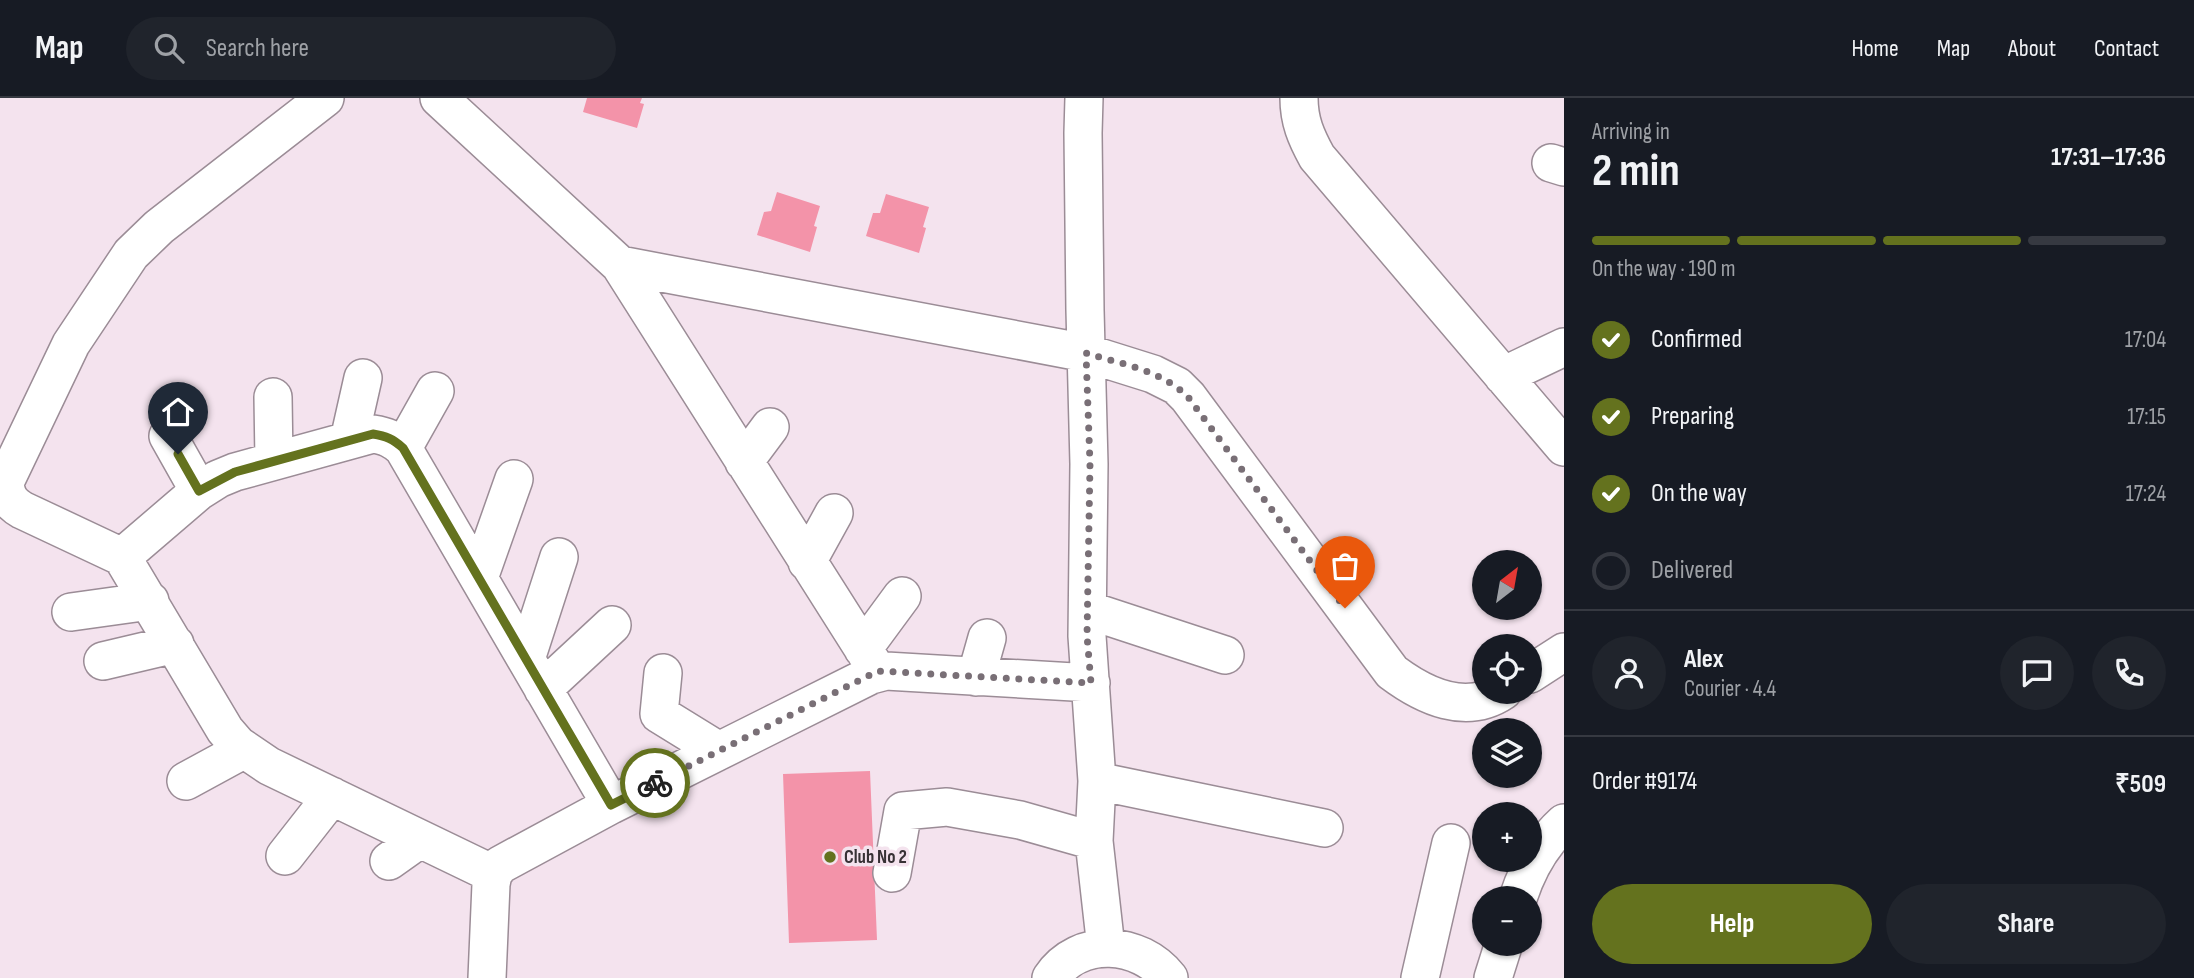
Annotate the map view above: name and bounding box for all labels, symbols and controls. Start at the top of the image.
search box [126,17,616,80]
text: Map [35,28,84,68]
icon: search [150,29,188,67]
text: Search here [206,33,309,64]
text: Home [1851,34,1899,63]
text: Map [1937,34,1970,63]
text: About [2008,34,2056,63]
text: Contact [2094,34,2159,63]
text: Arriving in [1592,118,1670,146]
text: 17:31–17:36 [2051,142,2166,173]
text: 2 min [1592,144,1680,199]
text: On the way · 190 m [1592,255,1735,283]
icon: check [1592,321,1630,359]
text: Confirmed [1651,324,1742,355]
text: 17:04 [2125,326,2166,354]
pin [148,382,208,454]
icon: home [159,393,197,431]
icon: check [1592,398,1630,436]
text: Preparing [1651,401,1734,432]
text: 17:15 [2127,403,2166,431]
icon: check [1592,475,1630,513]
text: On the way [1651,478,1747,509]
text: 17:24 [2126,480,2166,508]
pin [1315,536,1375,608]
icon: bag [1326,547,1364,585]
north arrow [1472,550,1542,620]
map controls [1472,550,1542,956]
text: Delivered [1651,555,1733,586]
button: locate [1472,634,1542,704]
button: person [1592,636,1666,710]
button: chat [2000,636,2074,710]
button: phone [2092,636,2166,710]
text: Alex [1684,644,1724,675]
text: Courier · 4.4 [1684,675,1776,703]
button: layers [1472,718,1542,788]
courier [620,748,690,818]
icon: bike [636,764,674,802]
text: Order #9174 [1592,766,1697,797]
text: ₹509 [2115,769,2166,800]
button: + [1472,802,1542,872]
place label: Club No 2 [844,846,907,869]
marker: Club No 2 [822,849,838,865]
button: Help [1592,884,1872,964]
button: Share [1886,884,2166,964]
button: − [1472,886,1542,956]

